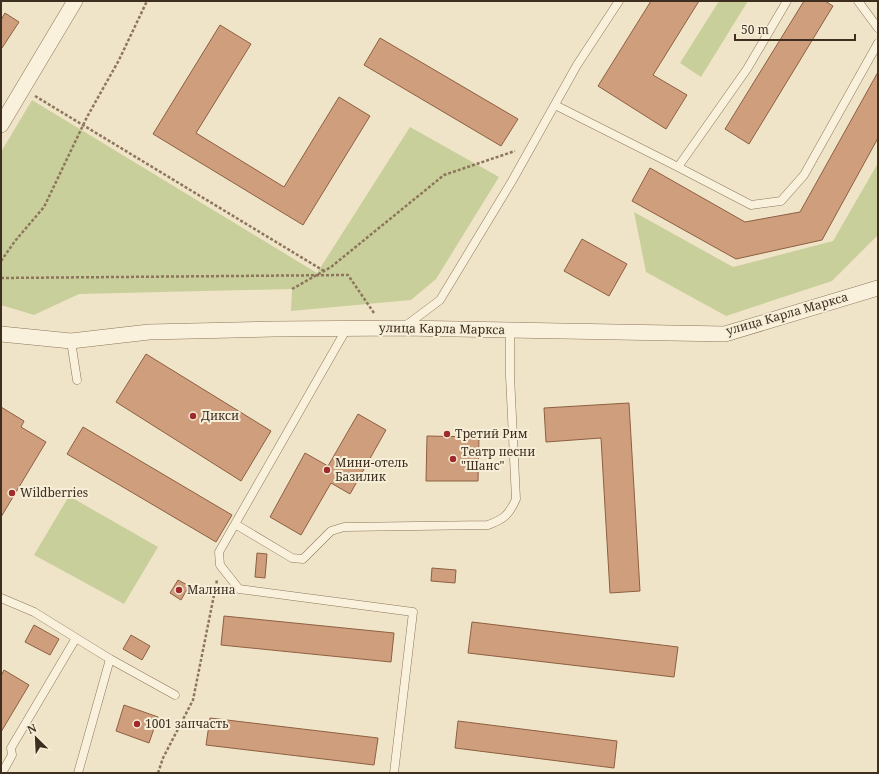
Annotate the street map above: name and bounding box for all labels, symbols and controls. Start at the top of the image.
scale bar [735,16,855,42]
text: 50 m [741,21,769,38]
street label: улица Карла Маркса [724,288,850,339]
street label: улица Карла Маркса [379,319,505,338]
place label: Дикси [201,407,239,424]
marker: Дикси [188,411,198,421]
place label: Третий Рим [455,425,528,442]
marker: Третий Рим [442,429,452,439]
place label: Театр песни "Шанс" [461,443,535,474]
place label: Мини-отель Базилик [335,454,408,485]
marker: Театр песни "Шанс" [448,454,458,464]
marker: Мини-отель Базилик [322,465,332,475]
place label: Wildberries [20,484,88,501]
marker: Wildberries [7,488,17,498]
place label: Малина [187,581,236,598]
marker: Малина [174,585,184,595]
place label: 1001 запчасть [145,715,229,732]
north arrow [16,718,56,758]
marker: 1001 запчасть [132,719,142,729]
text: N [25,720,39,737]

